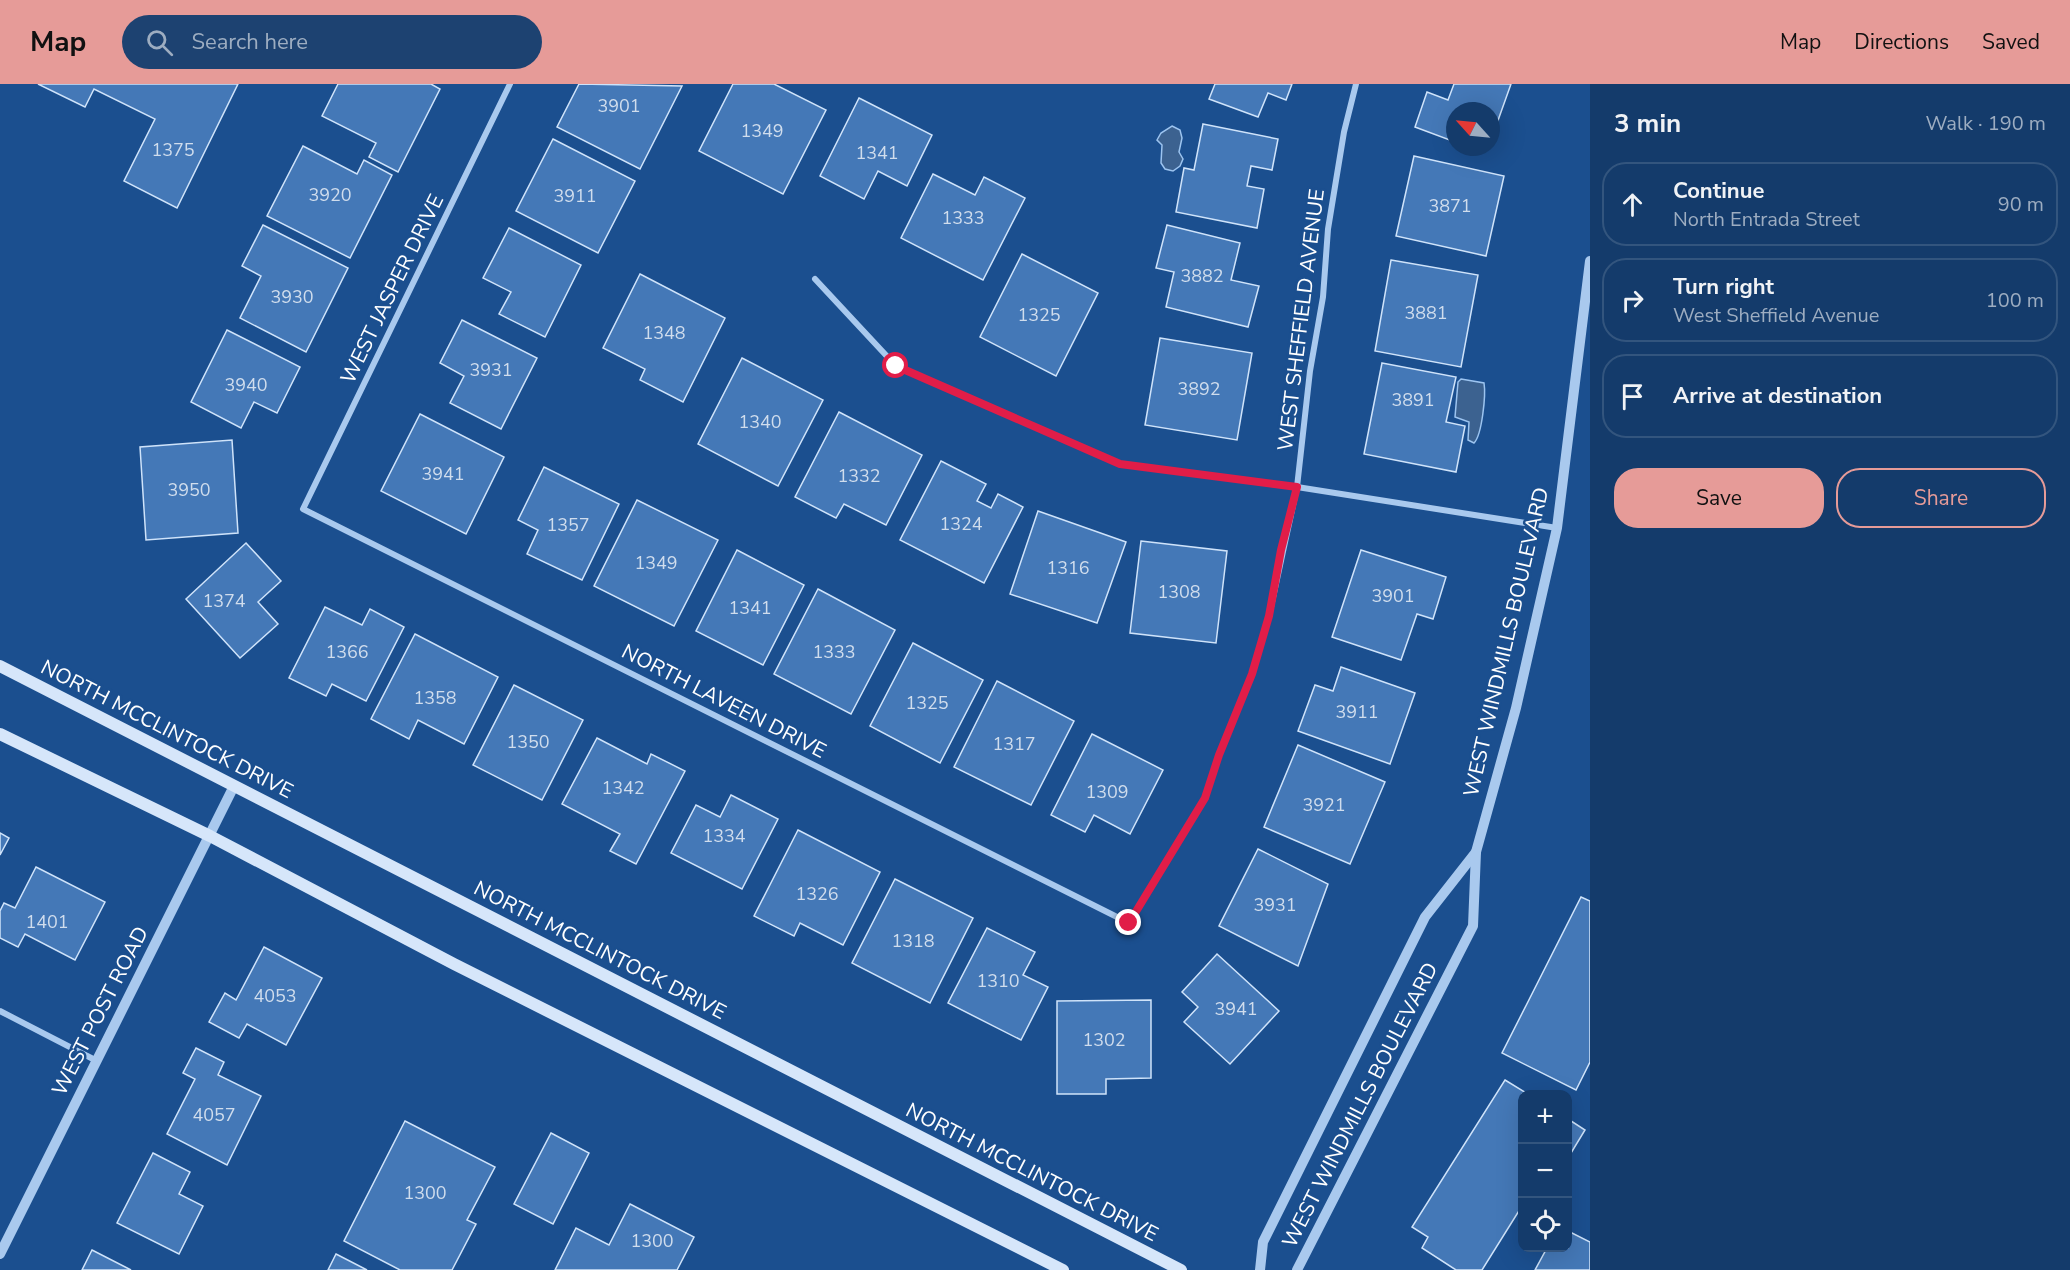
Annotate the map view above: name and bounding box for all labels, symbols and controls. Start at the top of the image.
search box [122,15,542,69]
text: Map [30,23,86,61]
icon: search [143,26,176,59]
text: Search here [191,27,308,57]
text: Map [1780,28,1821,56]
text: Directions [1854,28,1949,56]
text: Saved [1982,28,2040,56]
house number: 3901 [597,94,641,118]
north arrow [1446,102,1500,156]
text: 3 min [1614,106,1681,141]
text: Walk · 190 m [1926,110,2046,137]
house number: 1349 [740,119,784,143]
house number: 1375 [151,138,195,162]
house number: 1341 [855,141,899,165]
text: Continue [1673,176,1764,206]
house number: 3920 [308,183,352,207]
house number: 3911 [553,184,597,208]
street label: WEST SHEFFIELD AVENUE [1271,187,1331,453]
icon: ahead [1616,188,1649,221]
street label: WEST JASPER DRIVE [334,190,450,388]
text: 90 m [1998,191,2044,218]
house number: 3871 [1428,194,1472,218]
house number: 1333 [941,206,985,230]
text: North Entrada Street [1673,206,1860,233]
house number: 3882 [1180,264,1224,288]
text: Turn right [1673,272,1774,302]
icon: right [1616,284,1649,317]
house number: 3930 [270,285,314,309]
text: 100 m [1986,287,2044,314]
house number: 3881 [1404,301,1448,325]
text: West Sheffield Avenue [1673,302,1879,329]
house number: 1325 [1017,303,1061,327]
house number: 1348 [642,321,686,345]
route start [882,352,908,378]
house number: 3931 [469,358,513,382]
house number: 3940 [224,373,268,397]
house number: 3892 [1177,377,1221,401]
icon: arrive [1616,380,1649,413]
text: Arrive at destination [1673,381,1882,411]
house number: 3891 [1391,388,1435,412]
house number: 1340 [738,410,782,434]
house number: 3941 [421,462,465,486]
house number: 1332 [837,464,881,488]
button: Save [1614,468,1824,528]
button: Share [1836,468,2046,528]
house number: 3950 [167,478,211,502]
street label: WEST WINDMILLS BOULEVARD [1457,484,1555,800]
house number: 1324 [939,512,983,536]
house number: 1357 [546,513,590,537]
house number: 1349 [634,551,678,575]
house number: 1316 [1046,556,1090,580]
house number: 1308 [1157,580,1201,604]
house number: 3901 [1371,584,1415,608]
house number: 1374 [202,589,246,613]
house number: 1341 [728,596,772,620]
street label: NORTH LAVEEN DRIVE [617,637,831,765]
house number: 1366 [325,640,369,664]
house number: 1333 [812,640,856,664]
street label: NORTH MCCLINTOCK DRIVE [36,653,298,805]
house number: 1358 [413,686,457,710]
house number: 1325 [905,691,949,715]
house number: 3911 [1335,700,1379,724]
house number: 1350 [506,730,550,754]
house number: 1317 [992,732,1036,756]
house number: 1342 [601,776,645,800]
house number: 1309 [1085,780,1129,804]
house number: 3921 [1302,793,1346,817]
house number: 1334 [702,824,746,848]
street label: NORTH MCCLINTOCK DRIVE [469,874,731,1026]
house number: 1326 [795,882,839,906]
house number: 3931 [1253,893,1297,917]
route end [1115,909,1141,935]
house number: 1401 [25,910,69,934]
street label: WEST POST ROAD [45,922,155,1100]
house number: 1318 [891,929,935,953]
street label: WEST WINDMILLS BOULEVARD [1276,957,1444,1253]
house number: 1310 [976,969,1020,993]
house number: 4053 [253,984,297,1008]
house number: 3941 [1214,997,1258,1021]
house number: 1302 [1082,1028,1126,1052]
map controls [1518,1090,1572,1252]
button: + [1518,1090,1572,1144]
street label: NORTH MCCLINTOCK DRIVE [901,1096,1163,1248]
house number: 4057 [192,1103,236,1127]
button: − [1518,1144,1572,1198]
house number: 1300 [403,1181,447,1205]
button: locate [1518,1198,1572,1252]
house number: 1300 [630,1229,674,1253]

